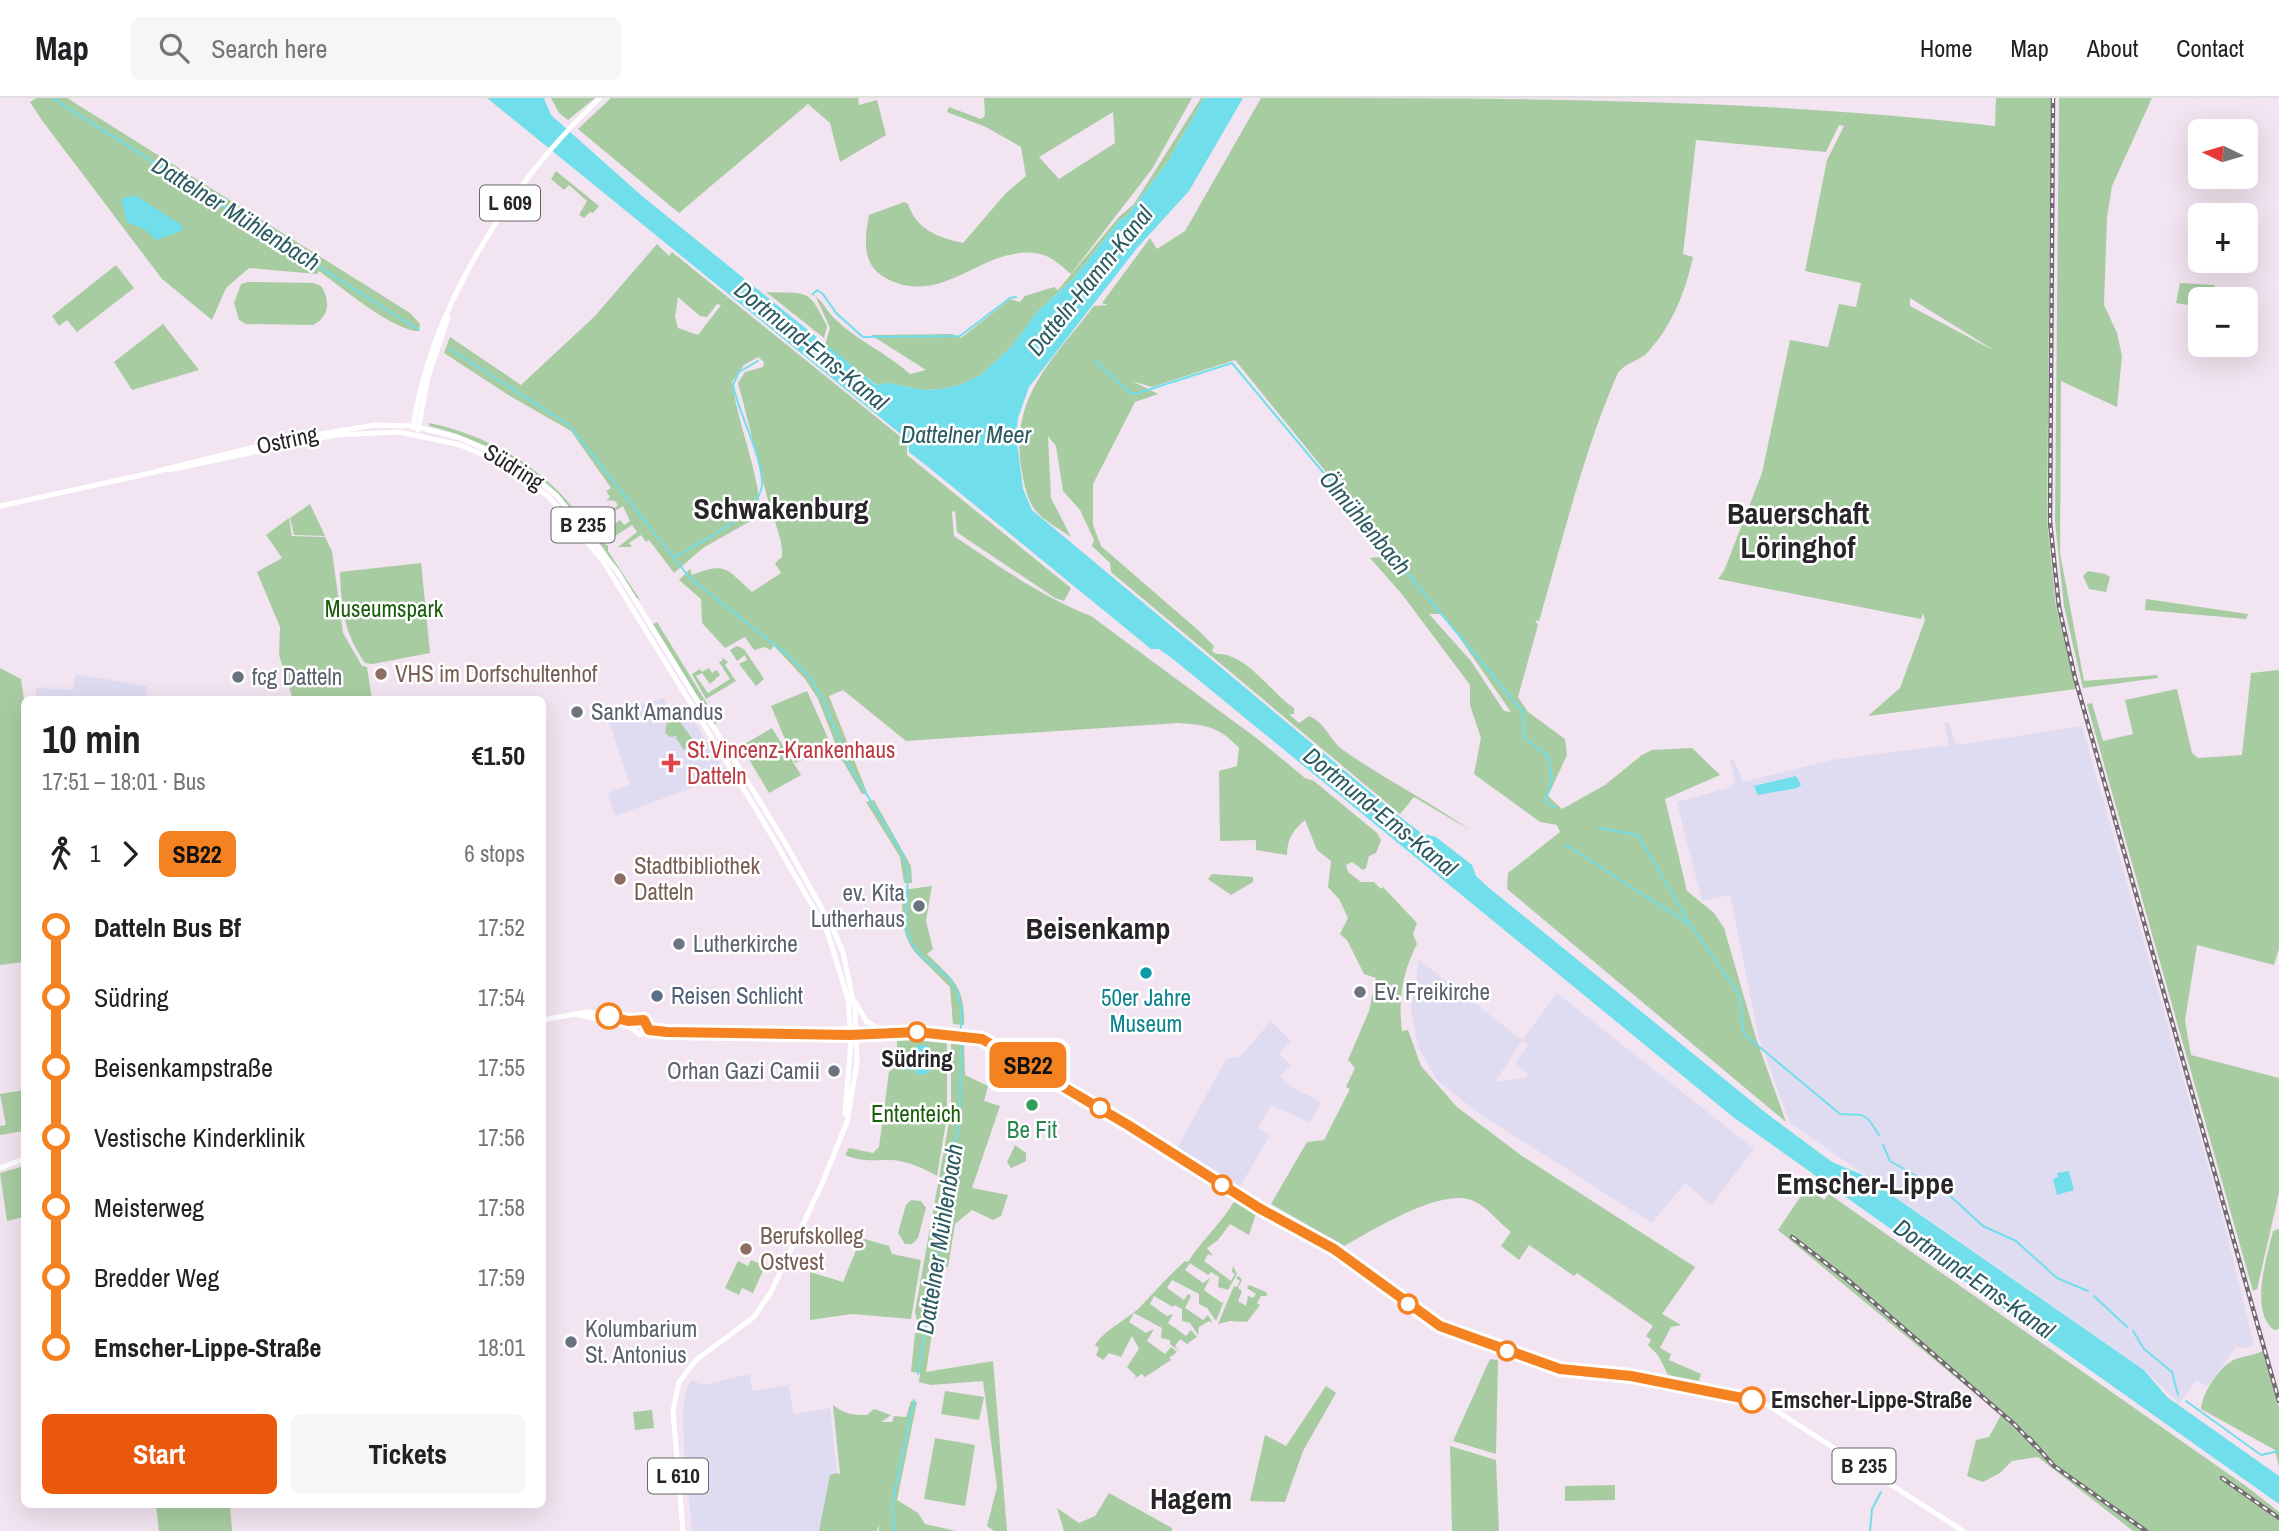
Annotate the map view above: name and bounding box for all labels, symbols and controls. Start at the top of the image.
search box [131,17,621,80]
text: Map [35,26,89,70]
icon: search [155,29,193,67]
text: Search here [211,31,327,66]
text: Home [1920,32,1972,64]
text: Map [2010,32,2049,64]
text: About [2087,32,2138,64]
text: Contact [2176,32,2244,64]
north arrow [2188,119,2258,189]
map controls [2188,119,2258,357]
water label: Dattelner Mühlenbach [146,149,327,278]
road number: L 609 [480,186,540,220]
water label: Datteln-Hamm-Kanal [1019,198,1160,362]
button: + [2188,203,2258,273]
water label: Dortmund-Ems-Kanal [728,273,896,418]
button: − [2188,287,2258,357]
street label: Ostring [253,418,321,461]
water label: Dattelner Meer [901,418,1033,450]
street label: Südring [478,436,551,497]
water label: Ölmühlenbach [1313,463,1419,581]
district label: Schwakenburg [694,488,869,528]
district label: Bauerschaft Löringhof [1727,493,1869,567]
road number: B 235 [552,508,614,542]
park label: Museumspark [325,593,444,624]
place label: VHS im Dorfschultenhof [395,658,598,689]
place label: fcg Datteln [252,661,342,692]
marker: VHS im Dorfschultenhof [373,666,389,682]
marker: fcg Datteln [230,669,246,685]
place label: Sankt Amandus [591,696,723,727]
marker: Sankt Amandus [569,704,585,720]
text: 10 min [42,714,141,765]
place label: St.Vincenz-Krankenhaus Datteln [687,734,895,791]
text: €1.50 [472,738,525,773]
water label: Dortmund-Ems-Kanal [1297,739,1465,884]
marker: St.Vincenz-Krankenhaus Datteln [661,753,681,773]
text: 17:51 – 18:01 · Bus [42,766,206,797]
icon: walk [42,835,80,873]
icon: forward [111,835,149,873]
text: 1 [90,838,101,869]
text: SB22 [173,838,222,870]
text: 6 stops [464,838,525,869]
place label: Stadtbibliothek Datteln [634,850,760,907]
marker: Stadtbibliothek Datteln [612,871,628,887]
place label: ev. Kita Lutherhaus [811,877,906,934]
marker: ev. Kita Lutherhaus [911,898,927,914]
district label: Beisenkamp [1026,908,1170,948]
text: Datteln Bus Bf [94,910,241,945]
text: 17:52 [478,912,525,943]
place label: Lutherkirche [693,928,798,959]
marker: Lutherkirche [671,936,687,952]
marker: 50er Jahre Museum [1138,965,1154,981]
place label: Ev. Freikirche [1374,976,1490,1007]
text: Südring [94,980,169,1015]
place label: Reisen Schlicht [671,980,803,1011]
text: 17:54 [478,982,525,1013]
place label: 50er Jahre Museum [1101,982,1191,1039]
marker: Ev. Freikirche [1352,984,1368,1000]
marker: Reisen Schlicht [649,988,665,1004]
unlabelled marker [596,1003,622,1029]
marker: Südring [907,1022,927,1042]
line badge: SB22 [979,1042,1077,1088]
place label: Südring [881,1043,953,1074]
text: SB22 [1003,1049,1053,1081]
text: Beisenkampstraße [94,1050,273,1085]
text: 17:55 [478,1052,525,1083]
place label: Orhan Gazi Camii [667,1055,820,1086]
marker: Orhan Gazi Camii [826,1063,842,1079]
marker: Be Fit [1024,1097,1040,1113]
park label: Ententeich [871,1098,961,1129]
unlabelled marker [1090,1098,1110,1118]
place label: Be Fit [1007,1114,1057,1145]
text: Vestische Kinderklinik [94,1120,305,1155]
text: 17:56 [478,1122,525,1153]
water label: Dattelner Mühlenbach [908,1141,970,1336]
district label: Emscher-Lippe [1776,1163,1954,1203]
unlabelled marker [1212,1175,1232,1195]
text: Meisterweg [94,1190,204,1225]
text: 17:58 [478,1192,525,1223]
water label: Dortmund-Ems-Kanal [1888,1211,2062,1346]
place label: Berufskolleg Ostvest [760,1220,864,1277]
marker: Berufskolleg Ostvest [738,1241,754,1257]
text: Bredder Weg [94,1260,219,1295]
text: 17:59 [478,1262,525,1293]
unlabelled marker [1398,1294,1418,1314]
place label: Kolumbarium St. Antonius [585,1313,697,1370]
text: Emscher-Lippe-Straße [94,1330,321,1365]
text: 18:01 [478,1332,525,1363]
marker: Kolumbarium St. Antonius [563,1334,579,1350]
unlabelled marker [1497,1341,1517,1361]
place label: Emscher-Lippe-Straße [1771,1384,1972,1415]
marker: Emscher-Lippe-Straße [1739,1387,1765,1413]
button: Start [42,1414,277,1494]
button: Tickets [291,1414,525,1494]
road number: B 235 [1832,1448,1896,1484]
road number: L 610 [648,1458,708,1494]
district label: Hagem [1150,1478,1232,1518]

